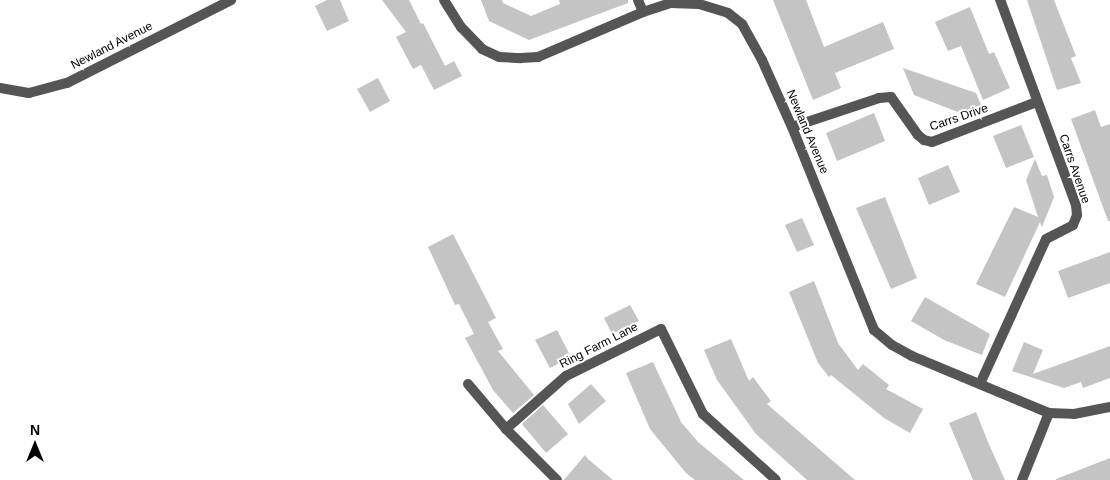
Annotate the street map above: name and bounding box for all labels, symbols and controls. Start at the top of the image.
street label: Newland Avenue [68,19,156,73]
street label: Newland Avenue [783,88,831,176]
street label: Carrs Drive [928,101,990,135]
street label: Carrs Avenue [1055,132,1093,206]
street label: Ring Farm Lane [557,320,641,372]
north arrow [10,420,60,470]
text: N [30,422,40,438]

